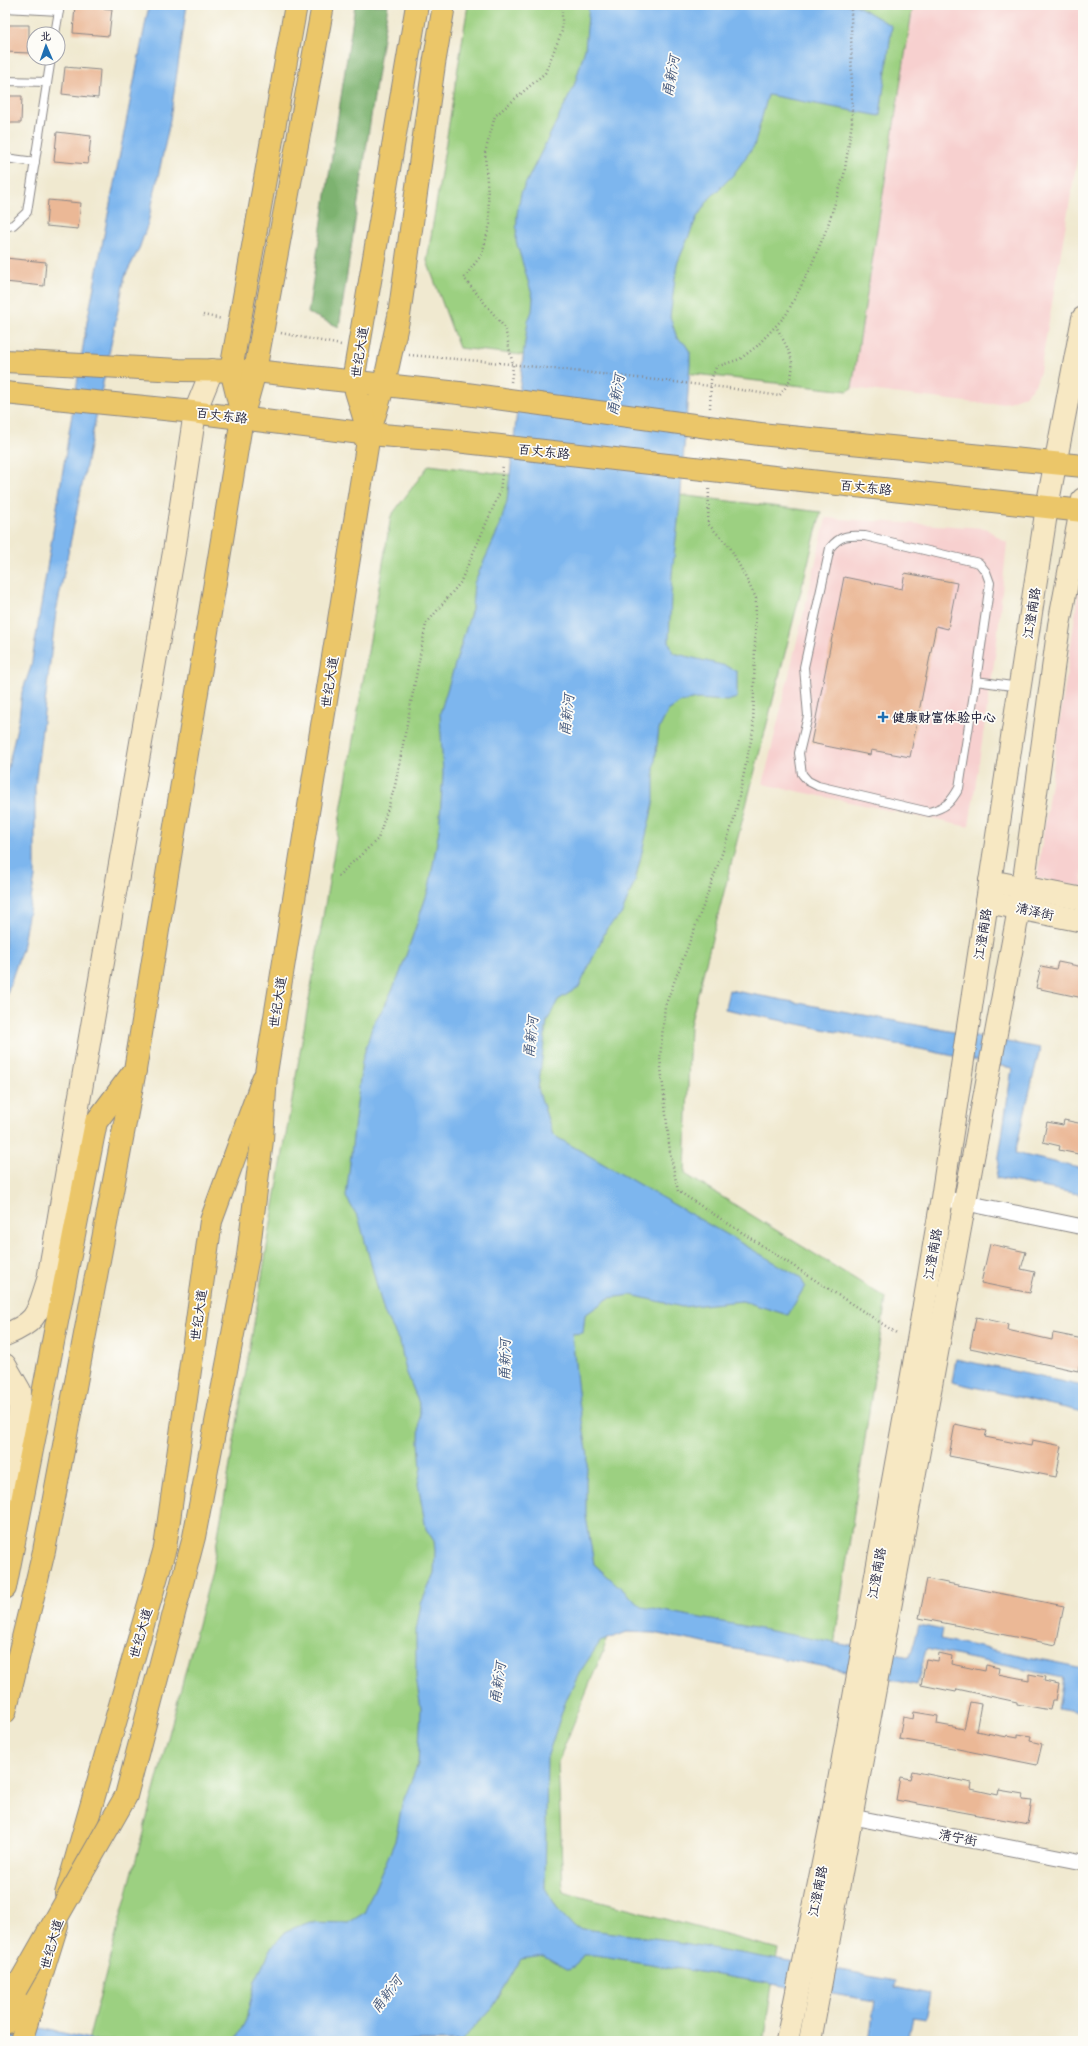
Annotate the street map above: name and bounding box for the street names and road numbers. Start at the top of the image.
street label: 世纪大道 [346,325,372,379]
street label: 百丈东路 [195,403,249,427]
street label: 百丈东路 [517,439,571,463]
street label: 百丈东路 [839,475,893,499]
street label: 江澄南路 [1018,586,1044,640]
street label: 世纪大道 [316,655,342,709]
street label: 清泽街 [1014,898,1056,924]
street label: 江澄南路 [969,907,995,961]
street label: 世纪大道 [264,975,290,1029]
street label: 江澄南路 [919,1227,945,1281]
street label: 世纪大道 [185,1288,211,1342]
street label: 江澄南路 [863,1546,889,1600]
street label: 世纪大道 [124,1606,156,1660]
street label: 清宁街 [937,1824,979,1850]
street label: 江澄南路 [803,1864,831,1918]
street label: 世纪大道 [35,1917,67,1971]

